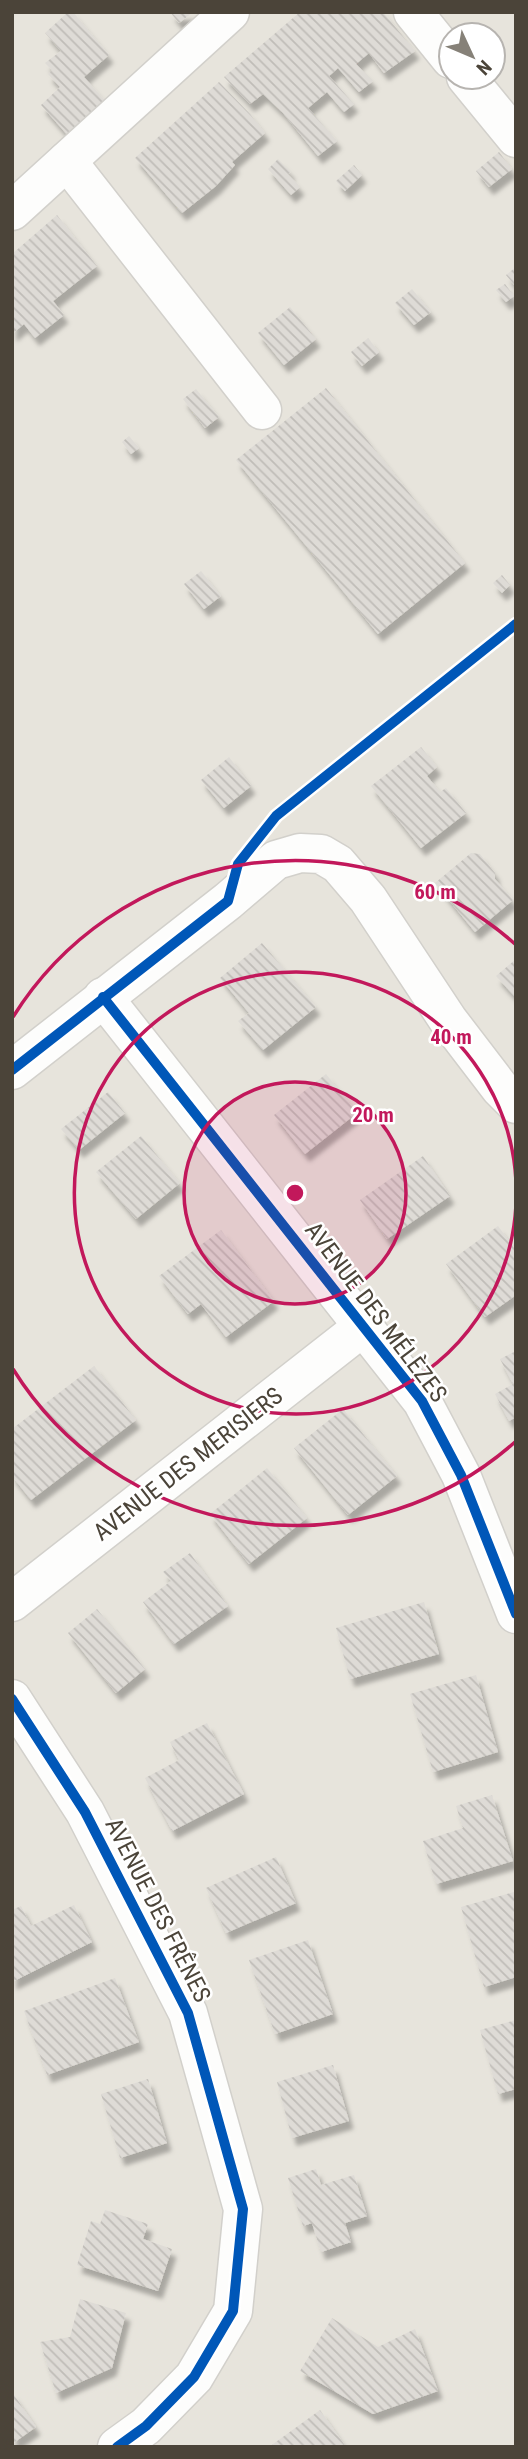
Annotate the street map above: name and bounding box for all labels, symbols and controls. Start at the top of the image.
north arrow [437,21,507,91]
text: N [472,55,496,80]
text: 60 m [414,880,456,904]
text: 40 m [430,1025,472,1049]
text: 20 m [352,1103,394,1127]
centre of rings [283,1181,307,1205]
street label: AVENUE DES MÉLÈZES [299,1217,453,1407]
street label: AVENUE DES MERISIERS [88,1382,288,1546]
street label: AVENUE DES FRÊNES [99,1813,217,2007]

